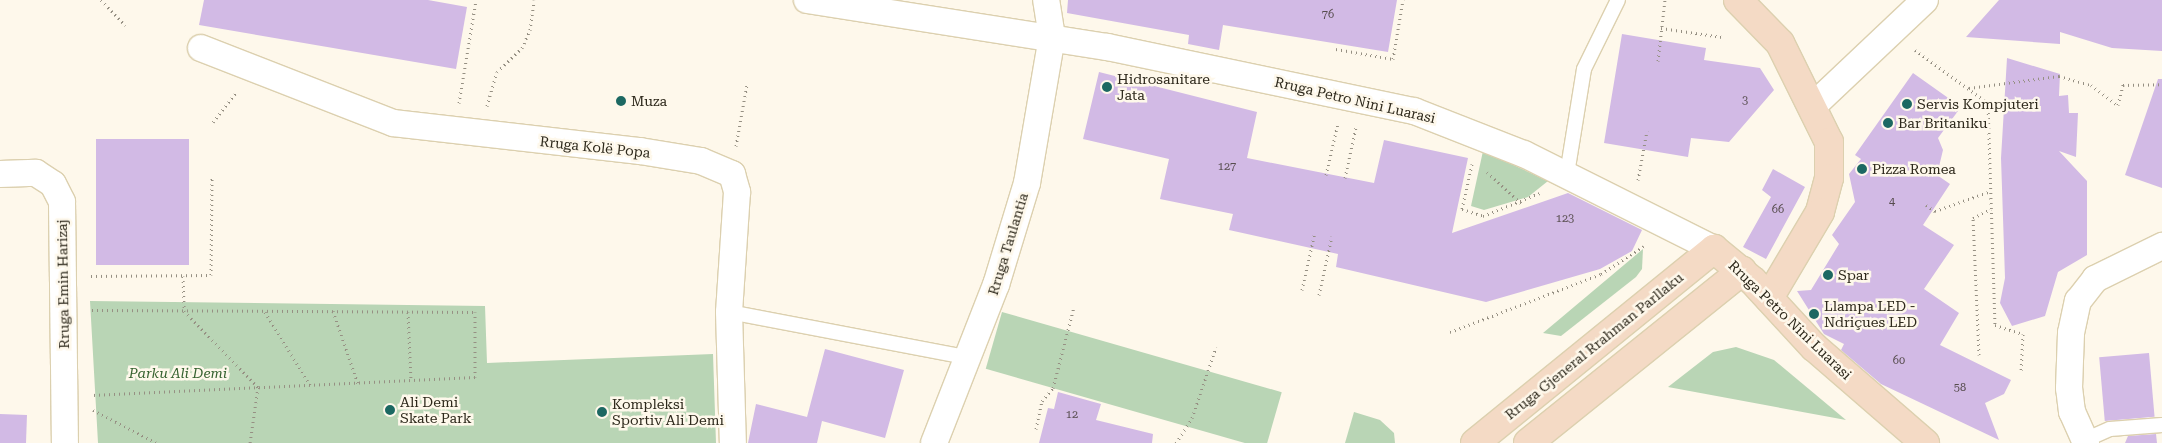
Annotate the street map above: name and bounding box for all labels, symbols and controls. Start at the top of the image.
house number: 76 [1322,8,1334,22]
place label: Hidrosanitare Jata [1117,71,1210,104]
street label: Rruga Petro Nini Luarasi [1273,73,1437,127]
marker: Hidrosanitare Jata [1101,81,1113,93]
place label: Muza [631,93,667,109]
house number: 3 [1742,94,1748,108]
marker: Muza [615,95,627,107]
place label: Servis Kompjuteri [1917,96,2039,112]
marker: Servis Kompjuteri [1901,98,1913,110]
place label: Bar Britaniku [1898,115,1987,131]
marker: Bar Britaniku [1882,117,1894,129]
street label: Rruga Kolë Popa [539,133,651,161]
house number: 127 [1218,160,1236,174]
place label: Pizza Romea [1872,161,1956,177]
marker: Pizza Romea [1856,163,1868,175]
street label: Rruga Taulantia [984,191,1032,297]
house number: 4 [1889,195,1895,209]
house number: 66 [1772,203,1784,217]
house number: 123 [1556,212,1574,226]
street label: Rruga Emin Harizaj [53,219,73,349]
street label: Rruga Petro Nini Luarasi [1725,257,1855,383]
place label: Spar [1838,267,1869,283]
street label: Rruga Gjeneral Rrahman Parllaku [1502,269,1686,423]
marker: Spar [1822,269,1834,281]
place label: Llampa LED - Ndriçues LED [1824,298,1917,331]
marker: Llampa LED - Ndriçues LED [1808,308,1820,320]
house number: 60 [1893,354,1905,368]
park label: Parku Ali Demi [129,365,227,381]
house number: 58 [1954,381,1966,395]
place label: Ali Demi Skate Park [400,394,472,427]
place label: Kompleksi Sportiv Ali Demi [612,396,724,428]
marker: Ali Demi Skate Park [384,404,396,416]
marker: Kompleksi Sportiv Ali Demi [596,406,608,418]
house number: 12 [1066,408,1078,422]

